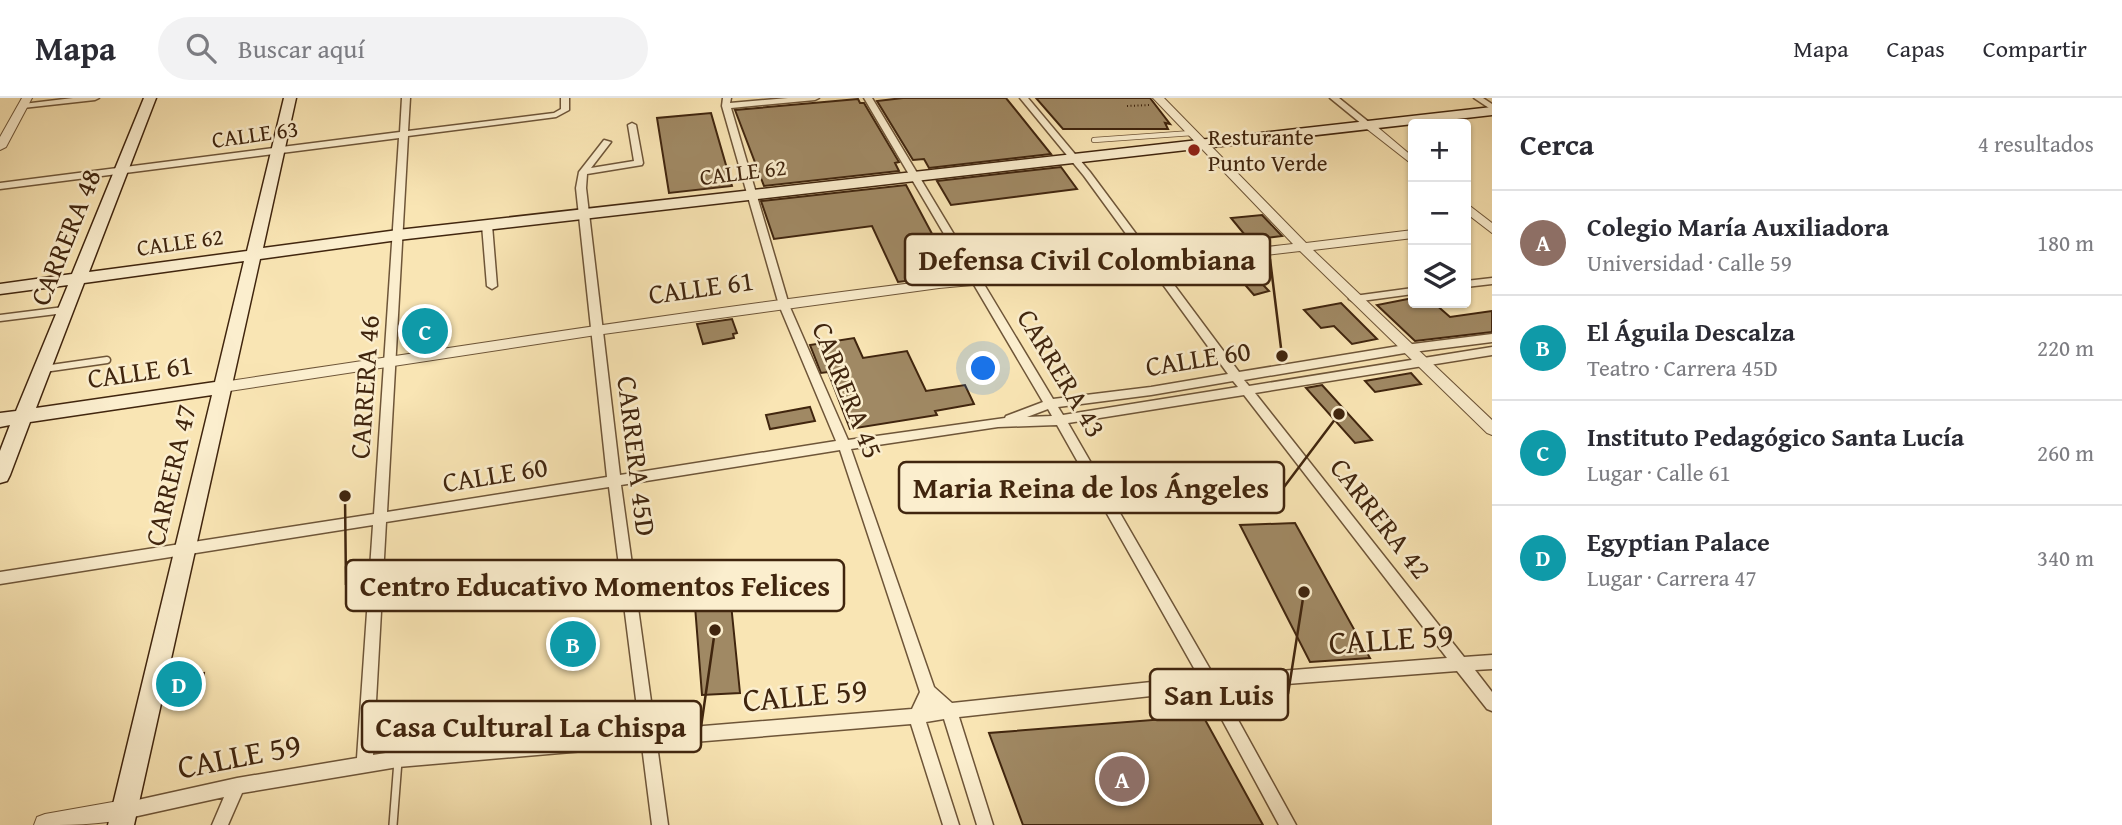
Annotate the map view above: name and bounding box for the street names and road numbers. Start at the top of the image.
street label: CALLE 63 [210,111,300,156]
street label: CALLE 62 [698,150,788,193]
street label: CARRERA 48 [19,162,111,311]
street label: CALLE 62 [135,219,225,264]
street label: CALLE 61 [646,259,756,314]
street label: CARRERA 43 [1008,300,1117,445]
street label: CARRERA 46 [338,314,389,460]
street label: CARRERA 45 [802,315,894,464]
street label: CALLE 60 [1142,329,1253,386]
street label: CALLE 61 [85,343,195,398]
street label: CARRERA 45D [607,374,668,538]
street label: CARRERA 47 [133,400,206,550]
street label: CALLE 60 [439,445,550,502]
street label: CARRERA 42 [1321,448,1442,587]
street label: CALLE 59 [1327,610,1455,666]
street label: CALLE 59 [741,665,869,723]
street label: CALLE 59 [173,720,305,790]

